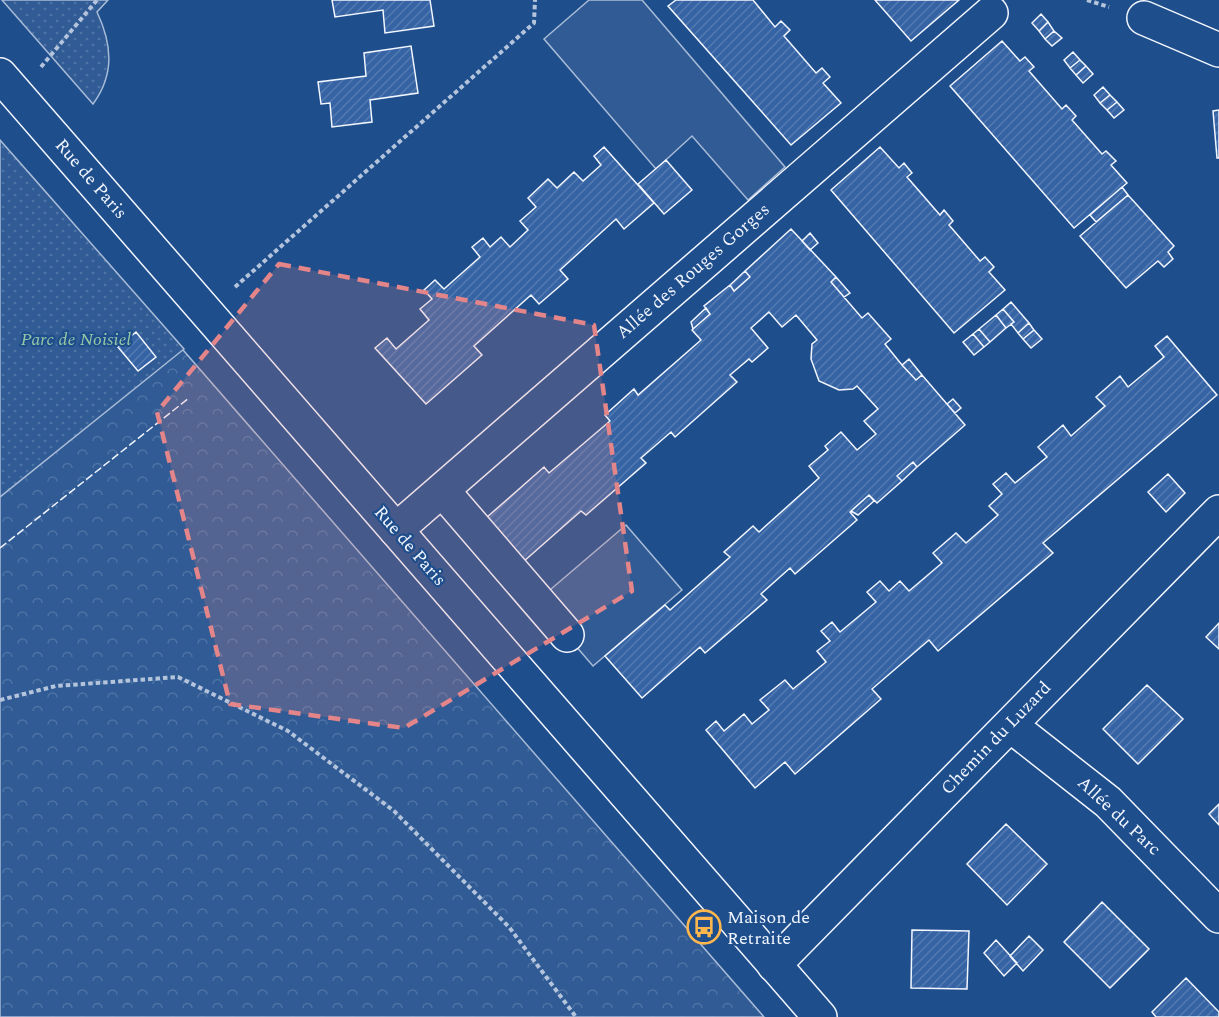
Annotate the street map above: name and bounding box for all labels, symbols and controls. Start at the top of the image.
street label: Rue de Paris [48,133,134,225]
street label: Allée des Rouges Gorges [610,196,776,346]
park label: Parc de Noisiel [21,326,132,353]
street label: Rue de Paris [367,500,453,592]
street label: Chemin du Luzard [935,675,1057,801]
street label: Allée du Parc [1071,770,1167,862]
place label: Maison de Retraite [727,904,810,952]
bus stop icon: Maison de Retraite [686,909,722,945]

